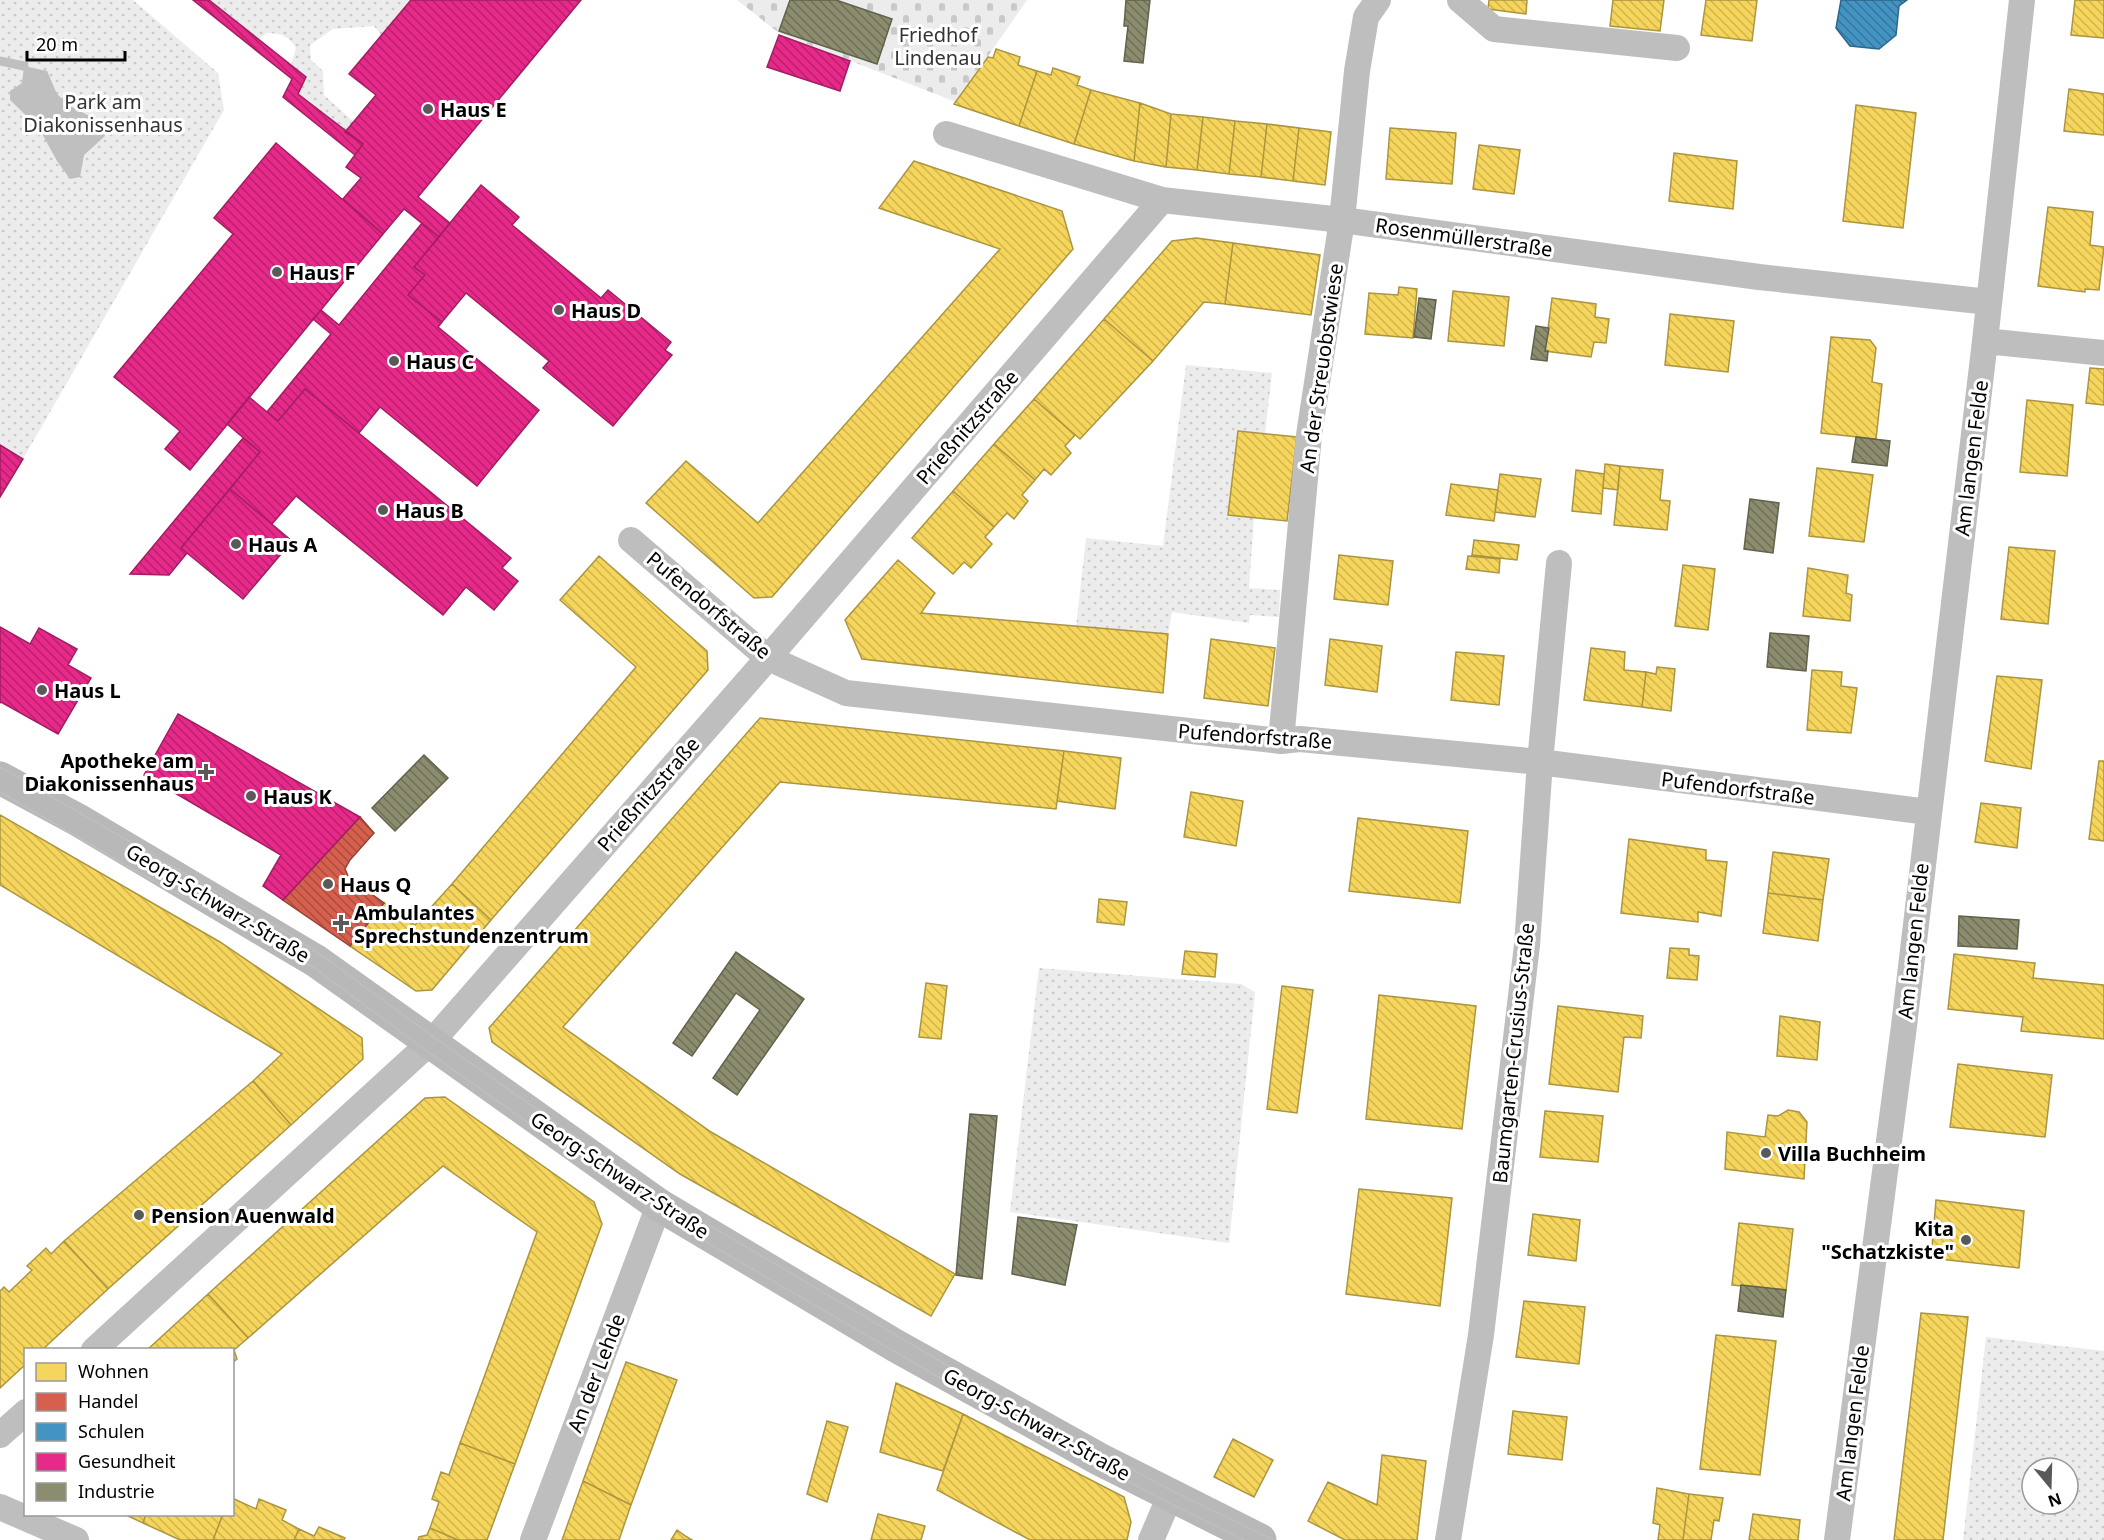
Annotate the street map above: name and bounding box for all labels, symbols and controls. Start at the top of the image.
park label: Friedhof Lindenau [894,21,982,71]
scale bar [27,24,124,62]
text: 20 m [36,32,78,56]
park label: Park am Diakonissenhaus [23,88,183,138]
place label: Haus E [440,96,507,123]
marker: Haus E [421,102,435,116]
street label: Rosenmüllerstraße [1374,211,1554,263]
place label: Haus F [289,259,356,286]
street label: An der Streuobstwiese [1293,261,1349,475]
marker: Haus F [270,265,284,279]
place label: Haus D [571,297,641,324]
marker: Haus D [552,303,566,317]
place label: Haus C [406,348,475,375]
marker: Haus C [387,354,401,368]
street label: Prießnitzstraße [910,364,1024,490]
street label: Am langen Felde [1948,378,1994,538]
place label: Haus B [395,497,464,524]
marker: Haus B [376,503,390,517]
place label: Haus A [248,531,318,558]
marker: Haus A [229,537,243,551]
street label: Pufendorfstraße [641,545,777,665]
place label: Haus L [54,677,121,704]
marker: Haus L [35,683,49,697]
street label: Pufendorfstraße [1177,717,1333,755]
street label: Prießnitzstraße [591,731,705,857]
place label: Apotheke am Diakonissenhaus [24,747,194,797]
marker: Apotheke am Diakonissenhaus [199,765,213,779]
street label: Pufendorfstraße [1660,765,1816,811]
place label: Haus K [263,783,333,810]
marker: Haus K [244,789,258,803]
street label: Georg-Schwarz-Straße [121,837,315,969]
street label: Am langen Felde [1891,862,1935,1020]
place label: Haus Q [340,871,411,898]
marker: Haus Q [321,877,335,891]
place label: Ambulantes Sprechstundenzentrum [354,899,589,949]
marker: Ambulantes Sprechstundenzentrum [332,914,350,932]
street label: Baumgarten-Crusius-Straße [1486,921,1540,1185]
street label: Georg-Schwarz-Straße [525,1105,715,1245]
place label: Villa Buchheim [1778,1140,1926,1167]
marker: Villa Buchheim [1759,1146,1773,1160]
place label: Pension Auenwald [151,1202,335,1229]
marker: Pension Auenwald [132,1208,146,1222]
place label: Kita "Schatzkiste" [1821,1215,1954,1265]
marker: Kita "Schatzkiste" [1959,1233,1973,1247]
street label: An der Lehde [561,1310,631,1436]
street label: Am langen Felde [1829,1343,1875,1503]
legend [24,1348,234,1516]
text: Wohnen [78,1359,149,1383]
street label: Georg-Schwarz-Straße [939,1361,1135,1487]
text: Handel [78,1389,138,1413]
text: Schulen [78,1419,145,1443]
text: Gesundheit [78,1449,176,1473]
north arrow [2020,1456,2080,1516]
text: Industrie [78,1479,155,1503]
text: N [2045,1488,2065,1513]

